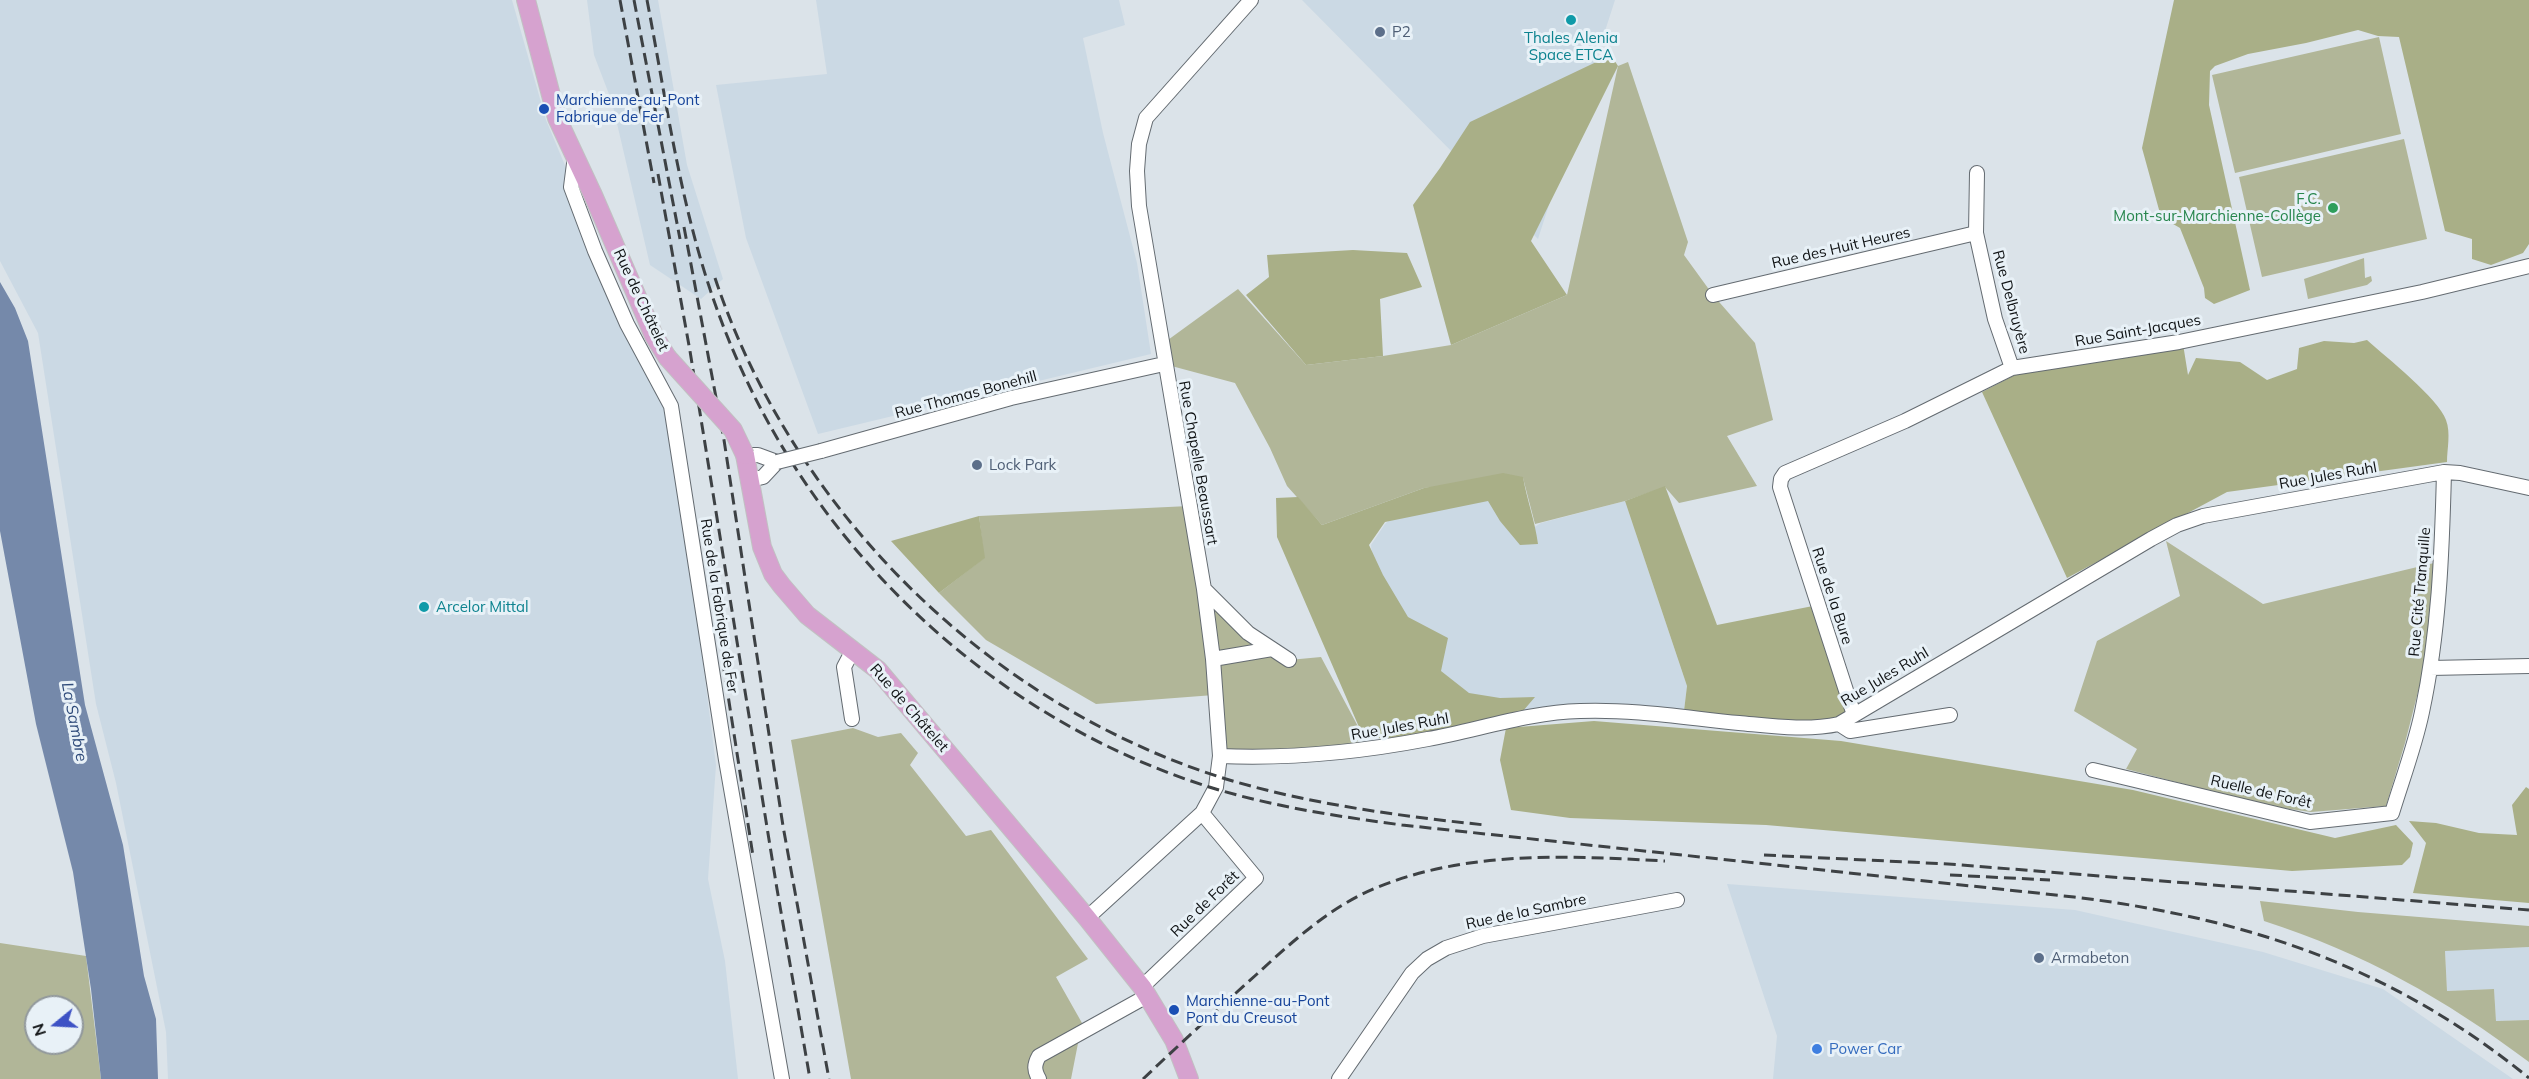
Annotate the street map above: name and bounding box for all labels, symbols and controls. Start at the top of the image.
marker: Thales Alenia Space ETCA [1564,13,1578,27]
place label: P2 [1392,23,1411,41]
marker: P2 [1373,25,1387,39]
place label: Thales Alenia Space ETCA [1524,29,1618,64]
place label: Marchienne-au-Pont Fabrique de Fer [556,91,700,126]
marker: Marchienne-au-Pont Fabrique de Fer [537,102,551,116]
place label: F.C. Mont-sur-Marchienne-Collège [2113,190,2321,225]
marker: F.C. Mont-sur-Marchienne-Collège [2326,201,2340,215]
street label: Rue des Huit Heures [1770,223,1912,273]
street label: Rue de Châtelet [609,246,673,354]
street label: Rue Delbruyère [1989,248,2033,356]
street label: Rue Saint-Jacques [2074,311,2202,351]
street label: Rue Thomas Bonehill [893,367,1039,423]
street label: Rue Chapelle Beaussart [1175,379,1221,547]
place label: Lock Park [989,456,1056,474]
marker: Lock Park [970,458,984,472]
street label: Rue Jules Ruhl [2278,459,2378,493]
street label: Rue de la Fabrique de Fer [696,517,742,695]
street label: Rue Cité Tranquille [2405,527,2435,657]
street label: Rue de la Bure [1808,545,1856,647]
place label: Arcelor Mittal [436,598,529,616]
marker: Arcelor Mittal [417,600,431,614]
street label: Rue Jules Ruhl [1838,644,1932,710]
street label: Rue de Châtelet [866,660,952,756]
water label: La Sambre [57,681,91,763]
street label: Rue Jules Ruhl [1350,710,1450,744]
street label: Ruelle de Forêt [2209,772,2313,812]
street label: Rue de Forêt [1167,867,1243,941]
street label: Rue de la Sambre [1464,890,1588,934]
place label: Armabeton [2051,949,2129,967]
marker: Armabeton [2032,951,2046,965]
place label: Marchienne-au-Pont Pont du Creusot [1186,992,1330,1027]
north arrow [24,995,84,1055]
marker: Marchienne-au-Pont Pont du Creusot [1167,1003,1181,1017]
text: N [27,1021,50,1039]
place label: Power Car [1829,1040,1902,1058]
marker: Power Car [1810,1042,1824,1056]

